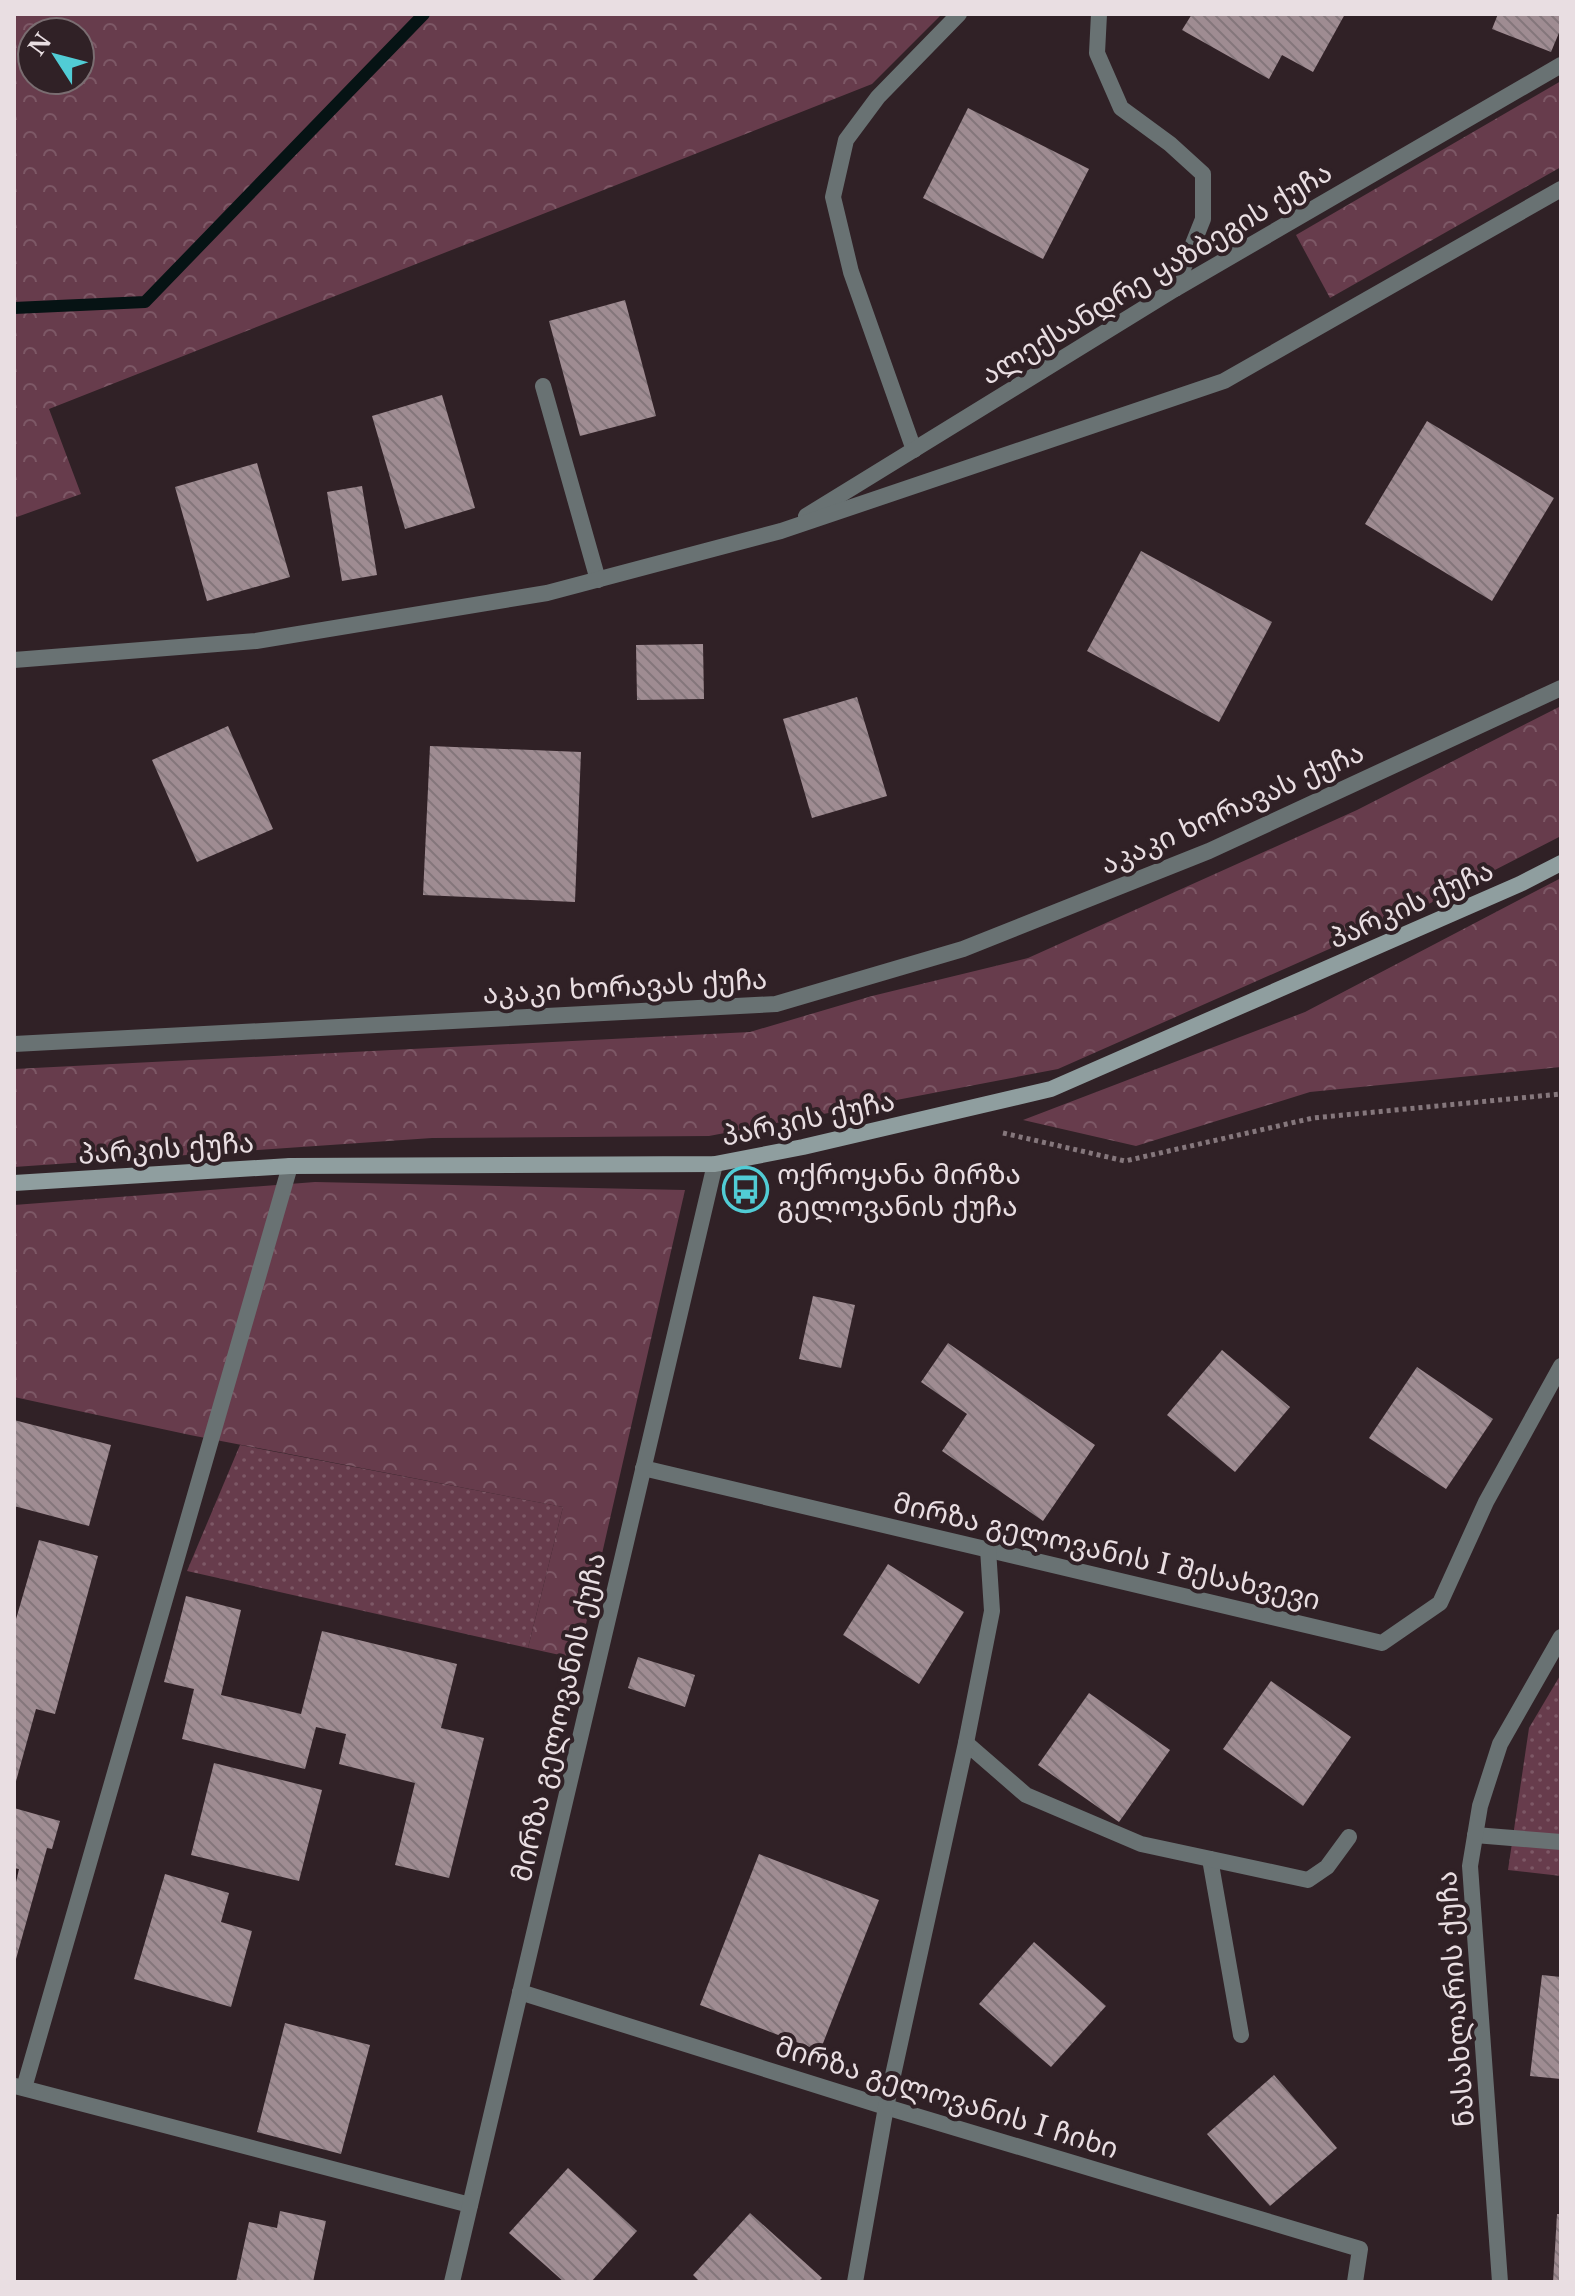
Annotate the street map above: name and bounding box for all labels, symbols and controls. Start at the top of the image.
north arrow [16,16,96,96]
text: N [23,28,57,61]
street label: ალექსანდრე ყაზბეგის ქუჩა [974,154,1338,392]
street label: აკაკი ხორავას ქუჩა [1095,735,1369,882]
street label: პარკის ქუჩა [1324,853,1499,956]
street label: აკაკი ხორავას ქუჩა [482,962,768,1011]
street label: პარკის ქუჩა [718,1083,898,1154]
street label: პარკის ქუჩა [77,1125,255,1172]
place label: ოქროყანა მირზა გელოვანის ქუჩა [777,1157,1021,1224]
bus stop icon: ოქროყანა მირზა გელოვანის ქუჩა [722,1166,770,1214]
street label: მირზა გელოვანის I შესახვევი [890,1485,1324,1618]
street label: მირზა გელოვანის ქუჩა [504,1549,613,1885]
street label: ნასახლარის ქუჩა [1429,1870,1482,2128]
street label: მირზა გელოვანის I ჩიხი [771,2029,1122,2166]

